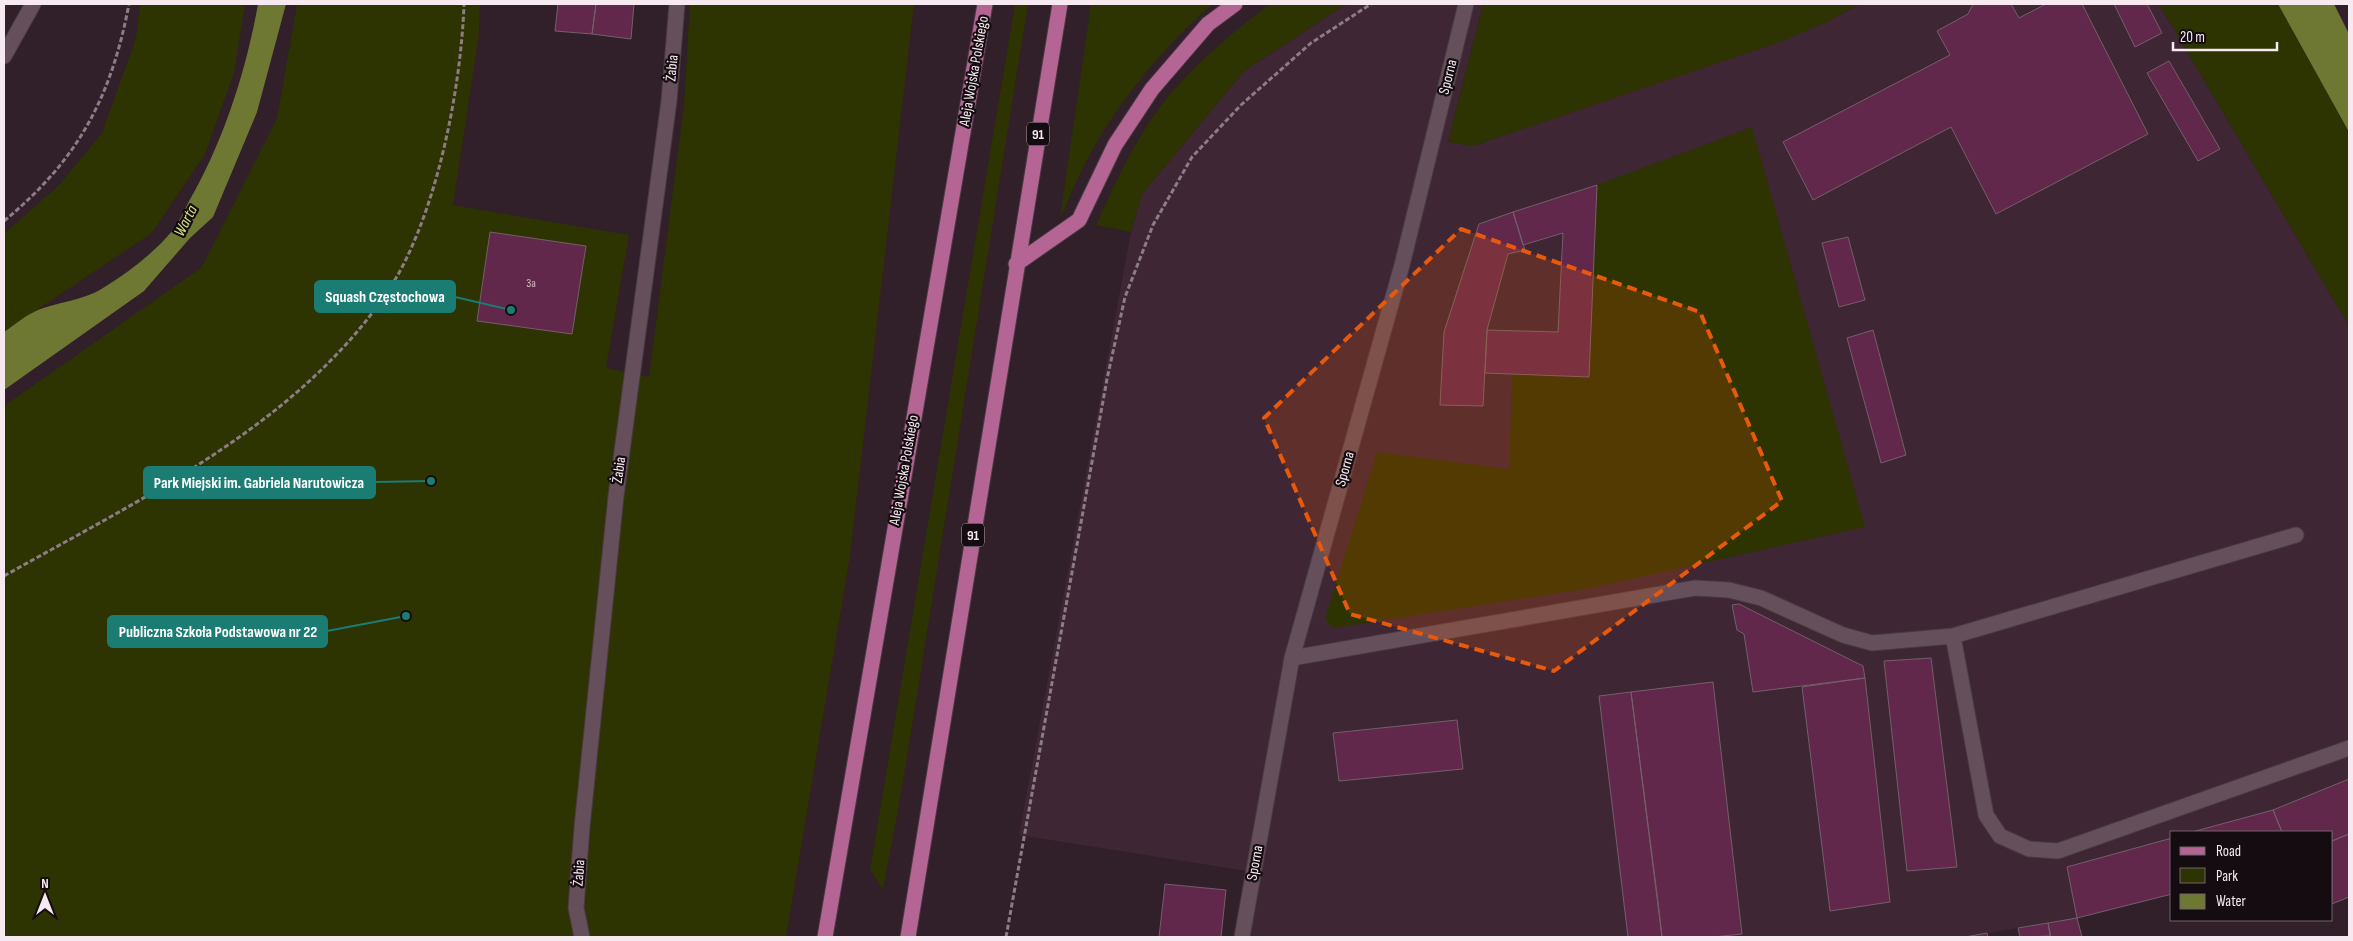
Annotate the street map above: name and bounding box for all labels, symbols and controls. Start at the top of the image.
street label: Aleja Wojska Polskiego [955,14,993,128]
scale bar [2173,20,2277,52]
text: 20 m [2180,28,2205,47]
street label: Żabia [661,54,683,82]
street label: Sporna [1435,57,1462,96]
road number: 91 [1027,122,1049,146]
water label: Warta [170,202,202,240]
house number: 3a [526,276,536,291]
callout: Squash Częstochowa [315,281,455,312]
text: Squash Częstochowa [325,288,445,307]
street label: Aleja Wojska Polskiego [885,413,923,527]
street label: Sporna [1331,449,1359,489]
street label: Żabia [608,455,630,485]
callout: Park Miejski im. Gabriela Narutowicza [144,467,375,498]
text: Park Miejski im. Gabriela Narutowicza [154,474,364,493]
road number: 91 [962,524,984,546]
callout: Publiczna Szkoła Podstawowa nr 22 [108,616,327,647]
text: Publiczna Szkoła Podstawowa nr 22 [119,623,317,642]
legend [2170,831,2333,921]
text: Road [2216,842,2241,861]
street label: Sporna [1243,844,1267,882]
street label: Żabia [569,859,589,887]
text: Park [2216,867,2238,886]
north arrow [20,871,70,921]
text: N [41,875,49,892]
text: Water [2216,892,2247,911]

